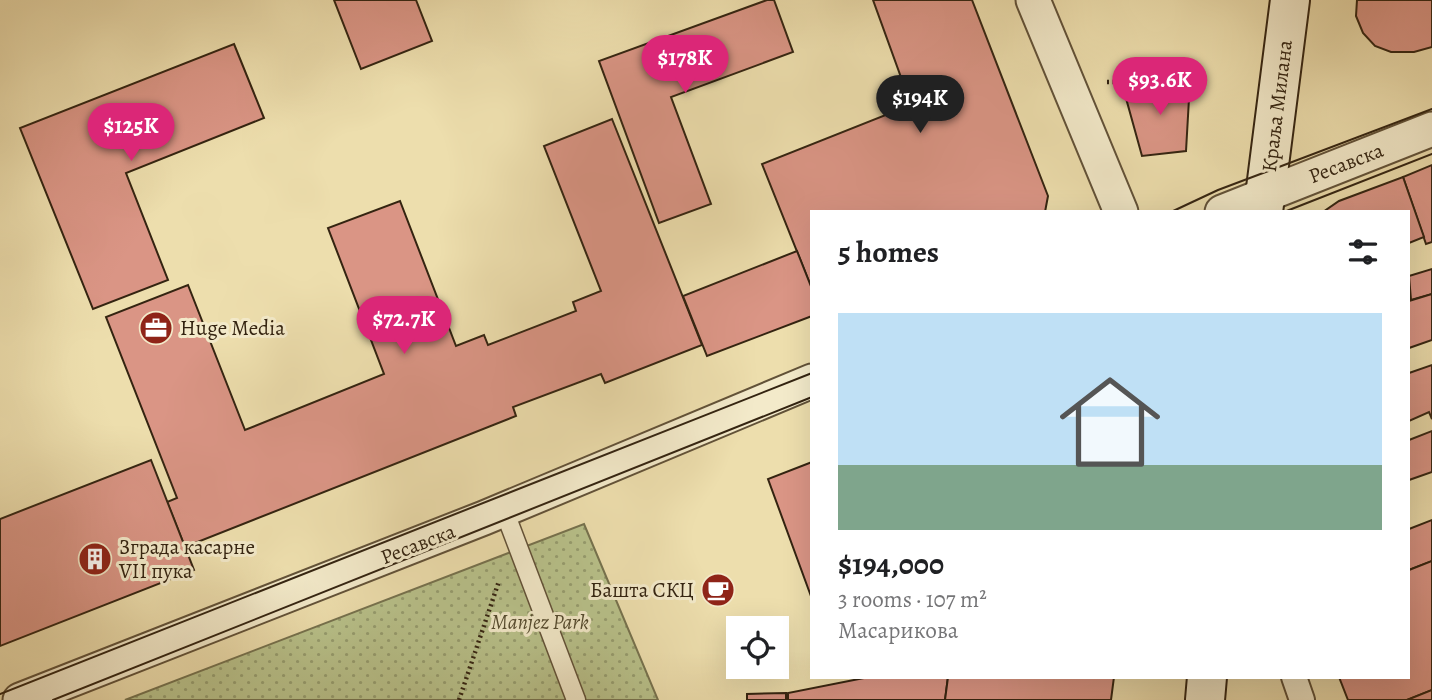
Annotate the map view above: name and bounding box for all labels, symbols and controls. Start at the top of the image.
pin: $178K [636,36,734,95]
street label: Краља Милана [1255,38,1299,174]
text: $178K [658,42,712,73]
pin: $93.6K [1103,58,1217,117]
text: $93.6K [1128,64,1192,95]
pin: $194K [871,76,969,135]
text: $194K [892,82,948,113]
pin: $125K [82,104,180,163]
text: $125K [104,110,159,141]
street label: Ресавска [1305,136,1388,190]
text: 5 homes [838,232,939,272]
icon: filters [1344,233,1382,271]
pin: $72.7K [347,296,461,356]
text: $72.7K [373,303,435,334]
office icon: Huge Media [137,309,175,347]
place label: Huge Media [180,314,285,342]
icon: home [1047,359,1173,485]
street label: Ресавска [377,517,460,571]
place label: Зграда касарне VII пука [118,533,255,585]
building icon: Зграда касарне VII пука [76,540,114,578]
text: $194,000 [838,544,944,584]
cafe icon: Башта СКЦ [699,571,737,609]
place label: Башта СКЦ [590,576,694,604]
text: 3 rooms · 107 m² [838,584,987,615]
park label: Manjez Park [491,608,589,636]
text: Масарикова [838,615,958,646]
map controls [726,616,789,679]
button: locate [726,616,789,679]

